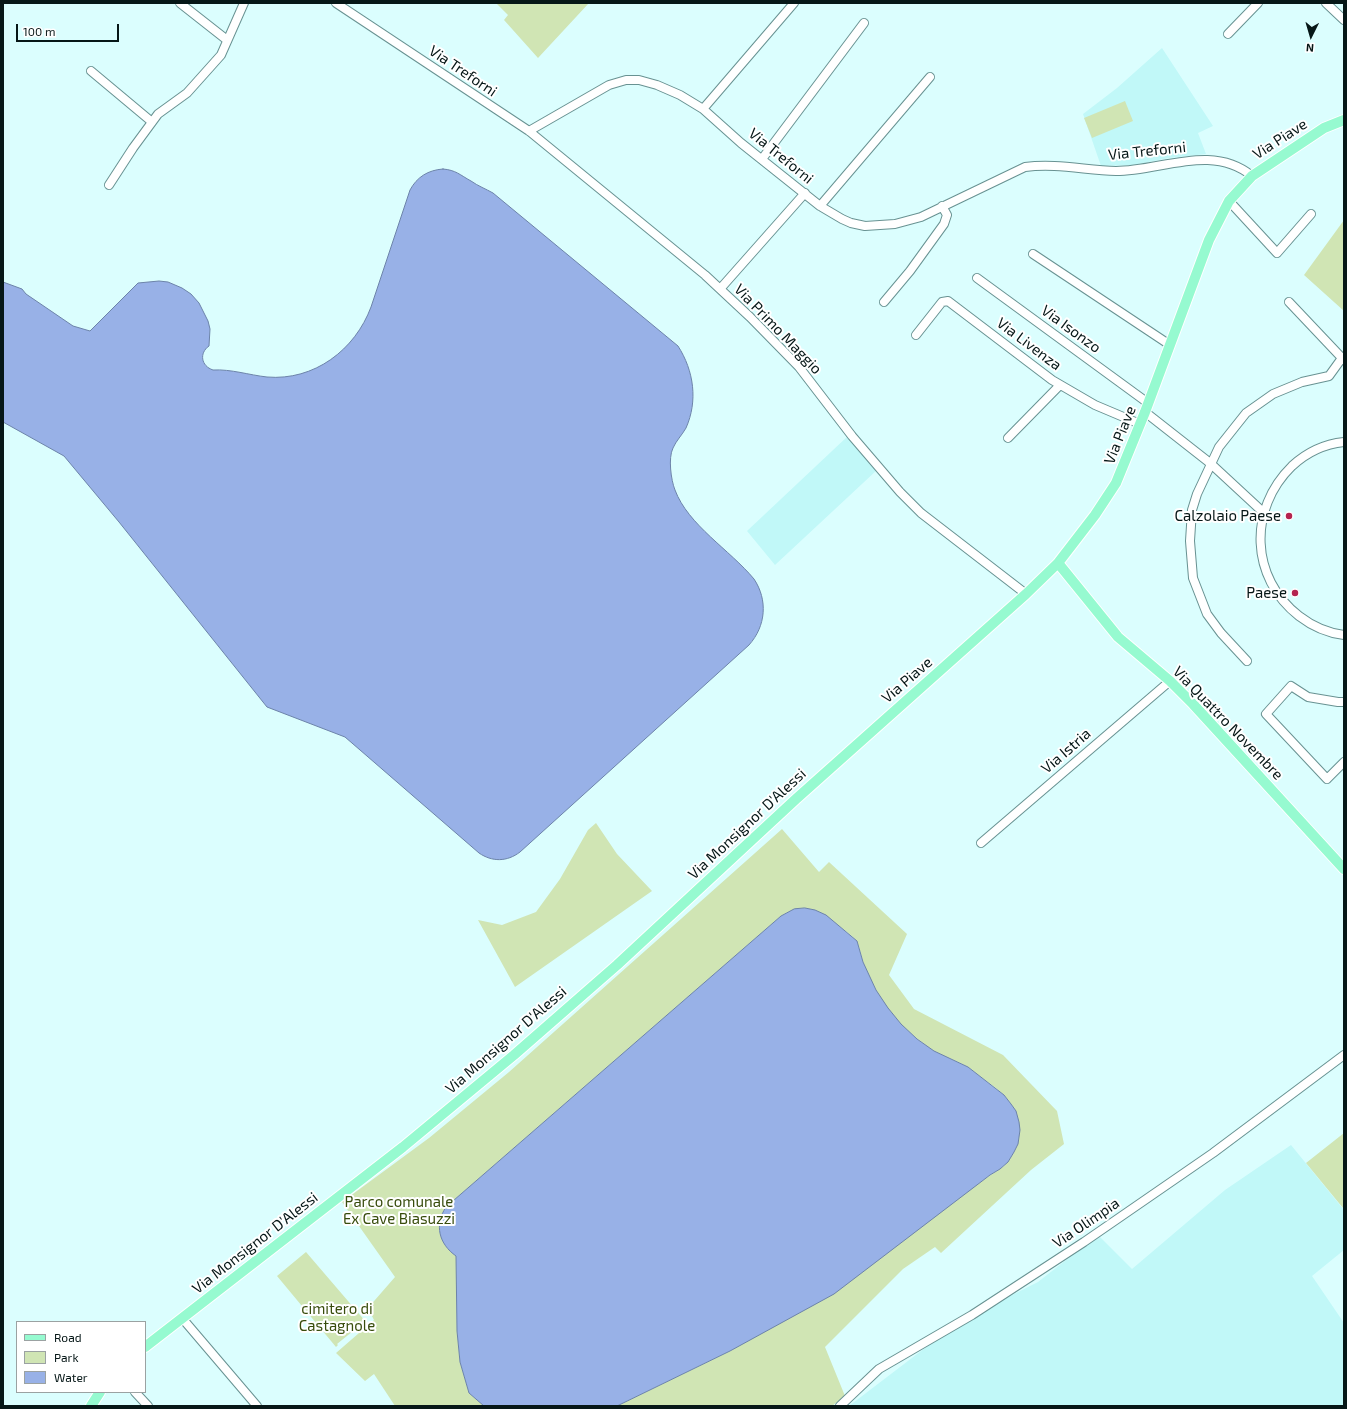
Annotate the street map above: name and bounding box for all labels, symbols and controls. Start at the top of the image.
scale bar [18,16,121,42]
north arrow [1291,16,1331,56]
text: 100 m [23,24,55,38]
street label: Via Treforni [426,42,500,100]
text: N [1305,42,1314,55]
street label: Via Piave [1249,115,1311,163]
street label: Via Treforni [745,124,817,188]
street label: Via Treforni [1107,138,1187,164]
street label: Via Primo Maggio [730,280,826,378]
street label: Via Isonzo [1038,301,1104,357]
street label: Via Livenza [993,314,1065,374]
street label: Via Piave [1100,403,1140,467]
place label: Calzolaio Paese [1175,507,1281,525]
marker: Calzolaio Paese [1284,511,1294,521]
place label: Paese [1246,584,1287,602]
marker: Paese [1290,588,1300,598]
street label: Via Piave [878,653,936,707]
street label: Via Quattro Novembre [1169,662,1287,784]
street label: Via Istria [1038,725,1094,777]
street label: Via Monsignor D'Alessi [684,765,810,883]
street label: Via Monsignor D'Alessi [442,983,570,1097]
street label: Via Monsignor D'Alessi [189,1188,321,1298]
park label: Parco comunale Ex Cave Biasuzzi [343,1193,455,1228]
street label: Via Olimpia [1049,1194,1123,1252]
park label: cimitero di Castagnole [299,1300,375,1335]
legend [16,1321,146,1393]
text: Road [54,1330,82,1344]
text: Park [54,1350,79,1364]
text: Water [54,1370,88,1384]

